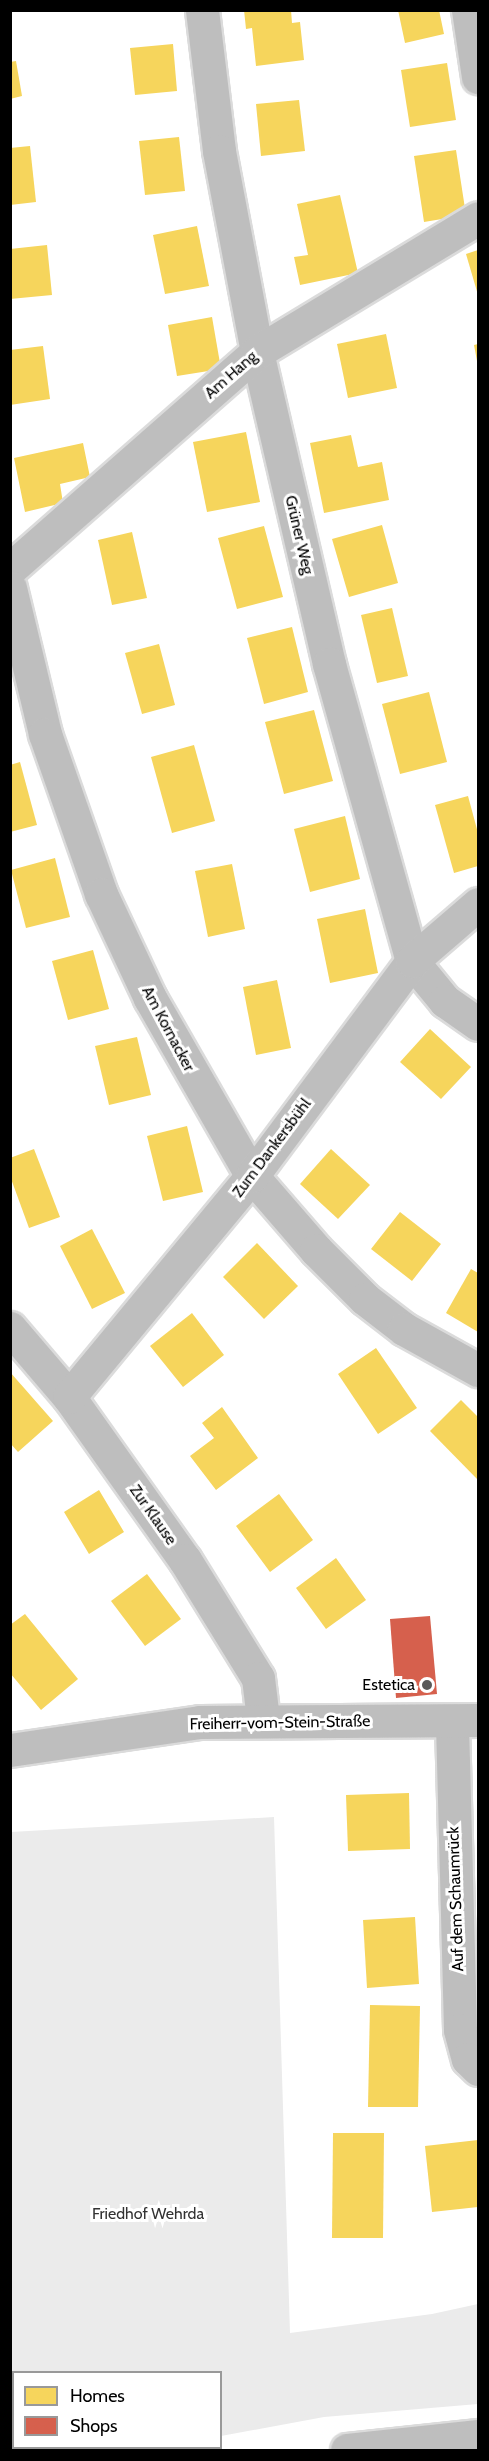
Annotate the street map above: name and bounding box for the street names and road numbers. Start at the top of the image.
street label: Am Hang [201,347,261,403]
street label: Grüner Weg [281,494,317,576]
street label: Am Kornacker [138,983,198,1075]
street label: Zum Dankersbühl [229,1095,315,1201]
street label: Zur Klause [125,1481,181,1549]
street label: Freiherr-vom-Stein-Straße [190,1712,370,1734]
street label: Auf dem Schaumrück [444,1826,468,1972]

